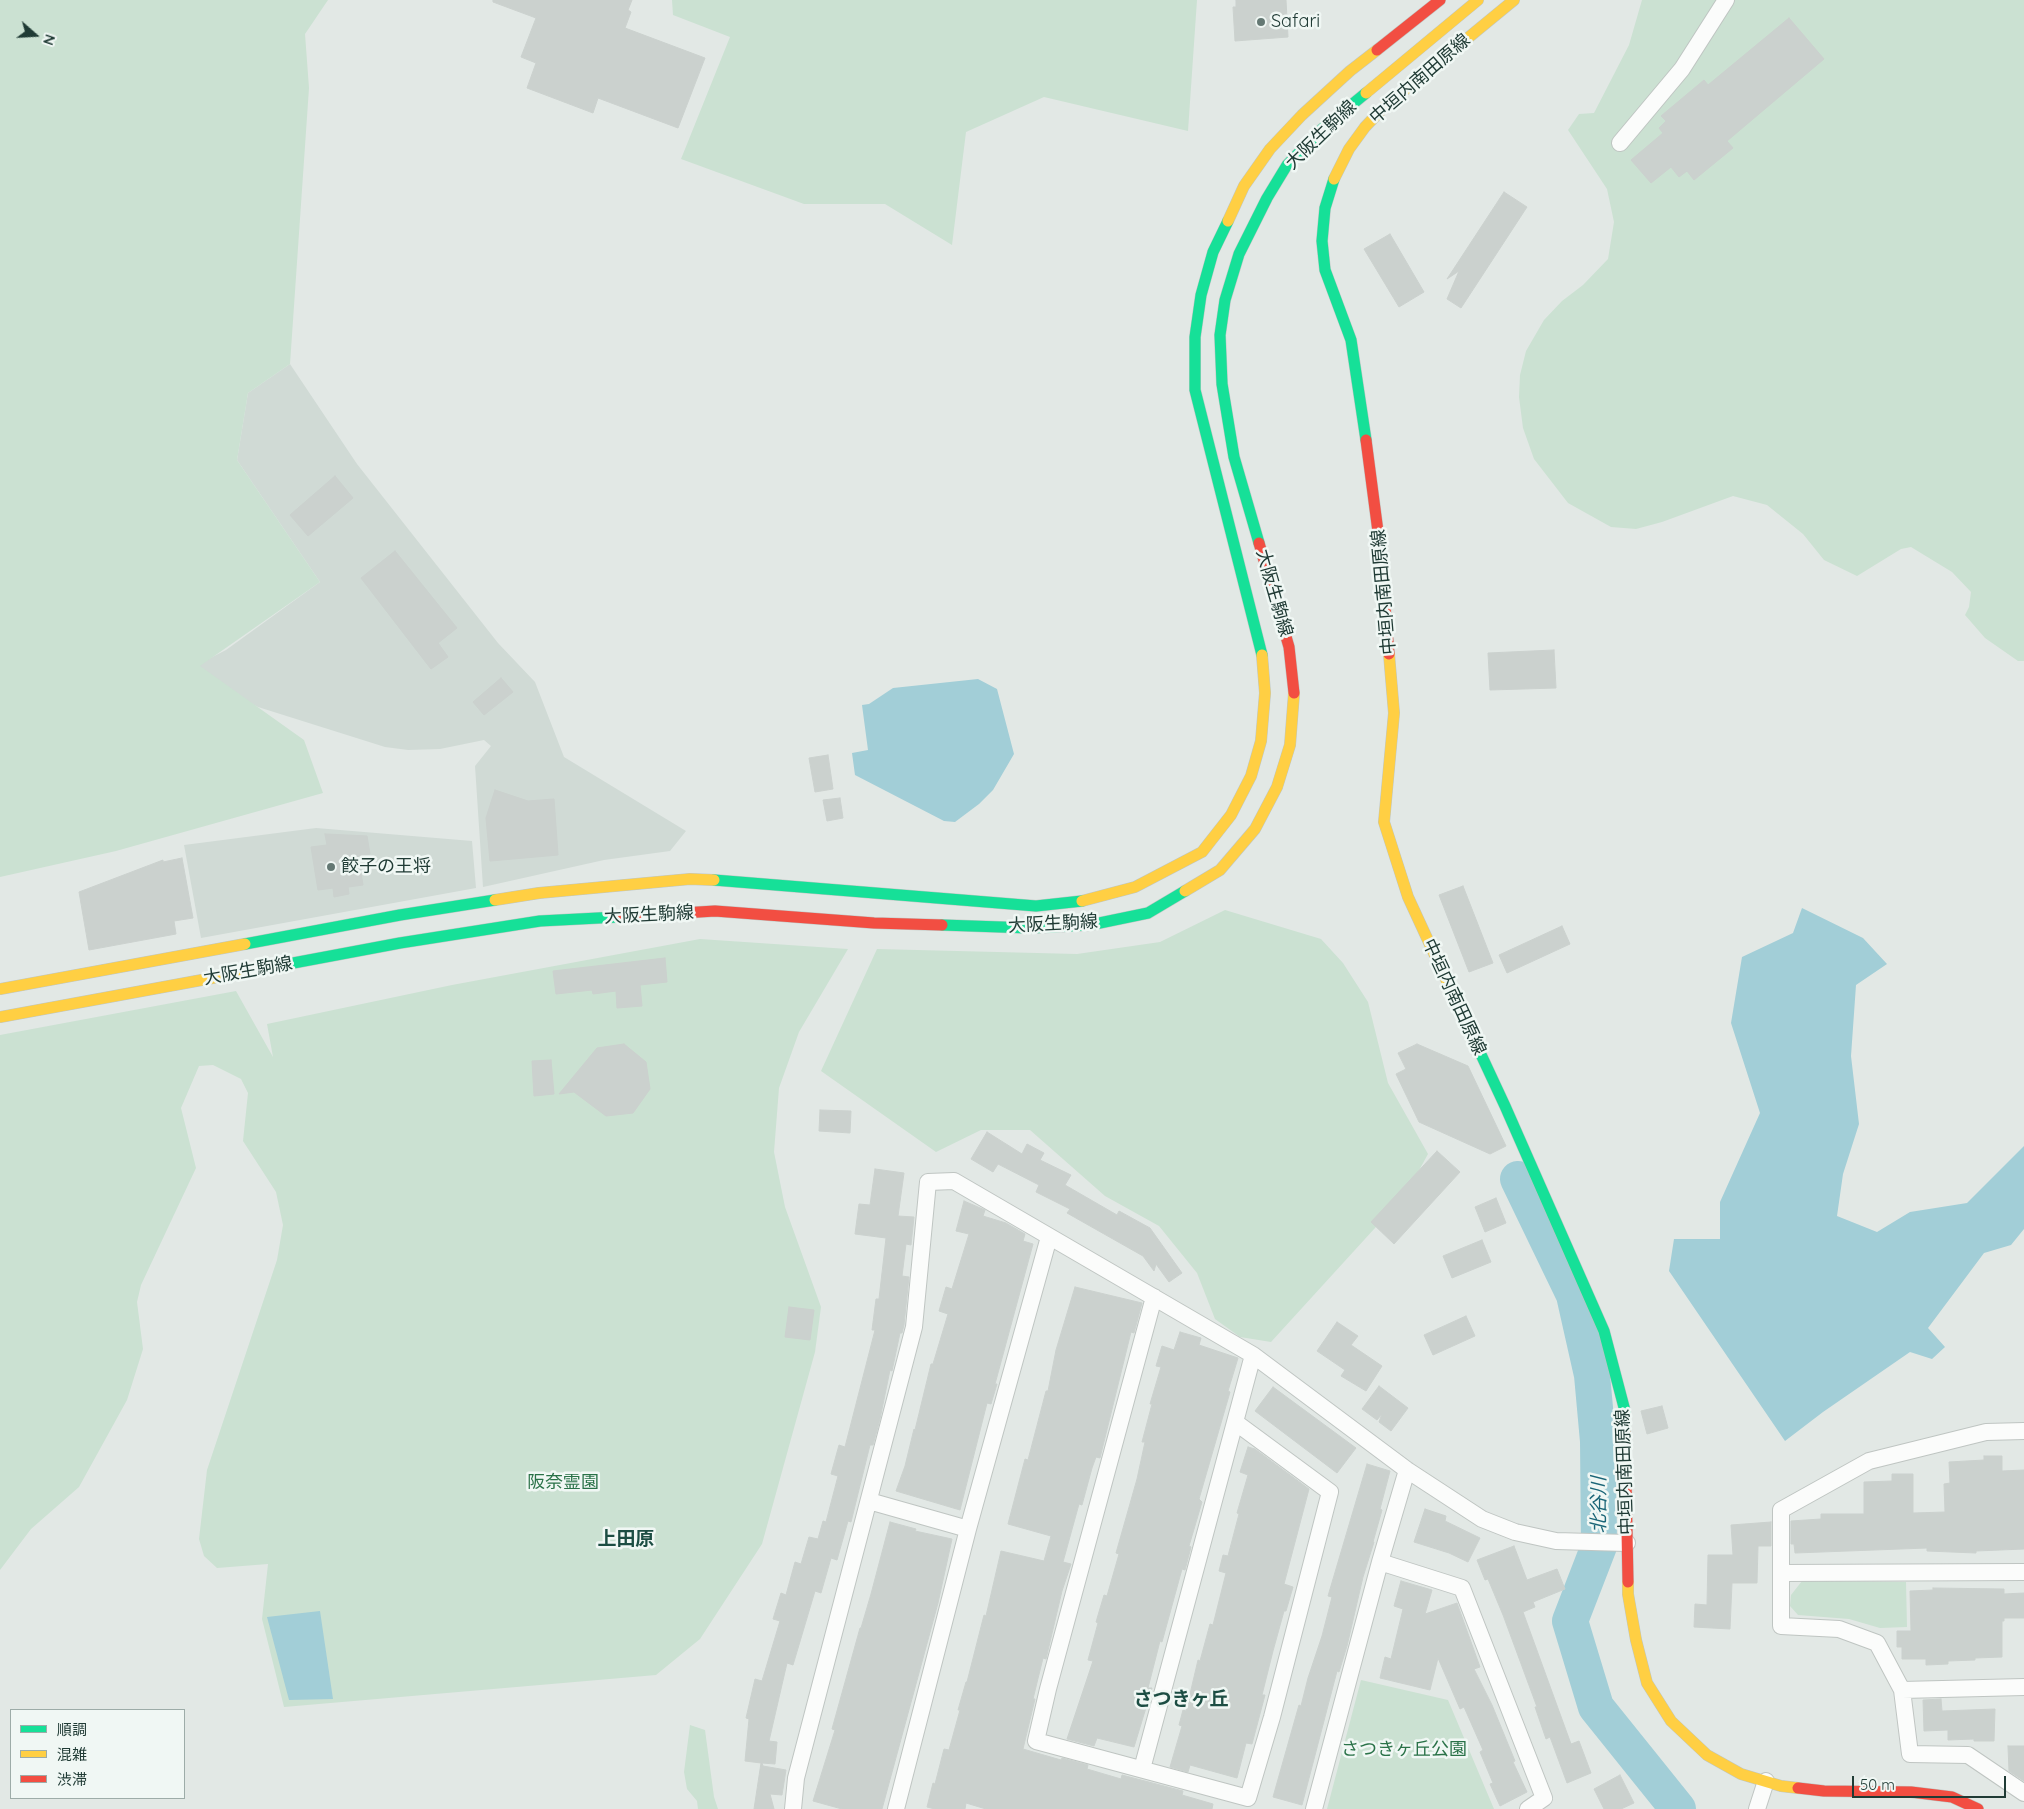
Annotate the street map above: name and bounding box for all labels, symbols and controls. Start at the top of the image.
north arrow [10,10,60,60]
place label: Safari [1271,11,1320,33]
marker: Safari [1255,16,1267,28]
street label: 中垣内南田原線 [1365,30,1475,128]
text: N [39,32,59,48]
street label: 大阪生駒線 [1281,96,1361,174]
street label: 中垣内南田原線 [1368,528,1400,656]
street label: 大阪生駒線 [1251,547,1297,639]
place label: 餃子の王将 [341,856,431,878]
marker: 餃子の王将 [325,861,337,873]
street label: 大阪生駒線 [603,902,695,928]
street label: 大阪生駒線 [1007,911,1099,937]
street label: 中垣内南田原線 [1418,935,1490,1059]
street label: 大阪生駒線 [202,953,294,989]
street label: 中垣内南田原線 [1612,1409,1638,1535]
park label: 阪奈霊園 [527,1472,599,1494]
water label: 北谷川 [1588,1477,1610,1533]
district label: 上田原 [598,1528,654,1550]
district label: さつきヶ丘 [1134,1688,1228,1710]
legend [10,1709,185,1799]
text: 順調 [57,1720,87,1739]
park label: さつきヶ丘公園 [1341,1739,1467,1761]
text: 混雑 [57,1745,87,1764]
scale bar [1854,1766,2008,1798]
text: 渋滞 [57,1770,87,1789]
text: 50 m [1860,1775,1895,1794]

